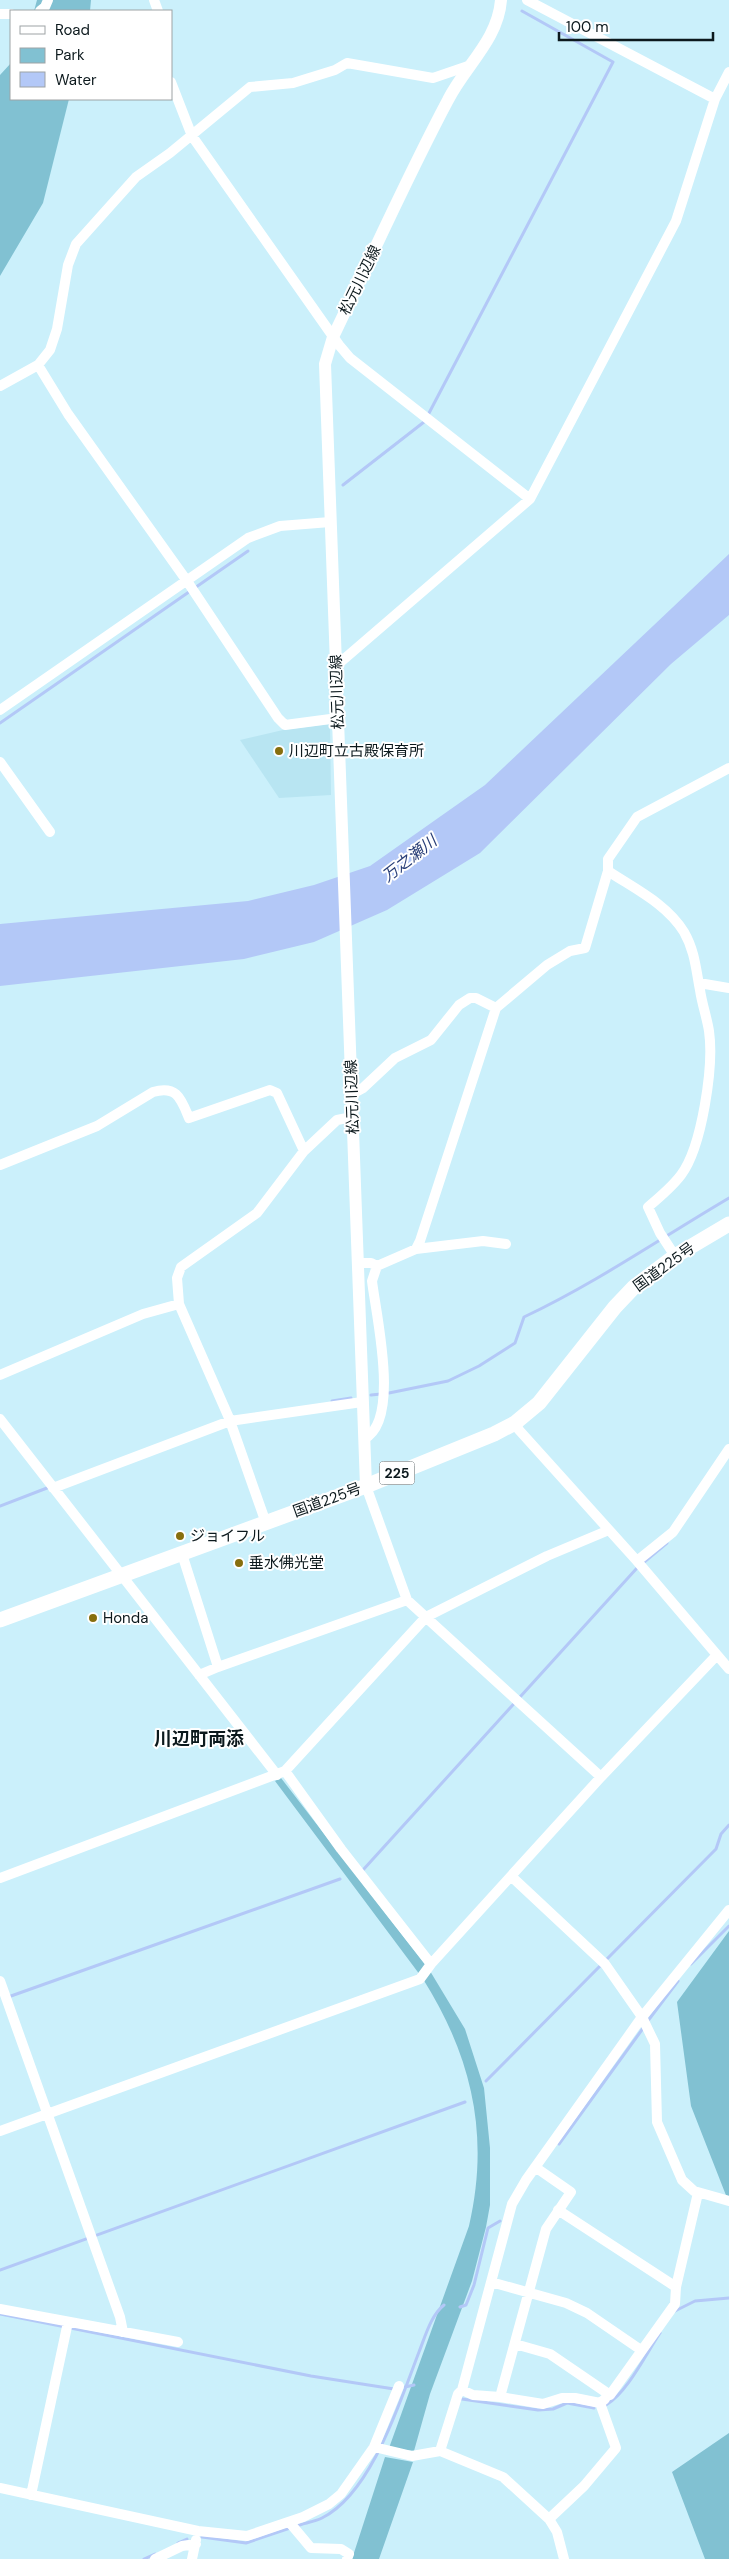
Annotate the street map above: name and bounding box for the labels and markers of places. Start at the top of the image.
place label: 川辺町立古殿保育所 [289,741,424,761]
marker: 川辺町立古殿保育所 [273,745,285,757]
place label: ジョイフル [190,1526,265,1546]
marker: ジョイフル [174,1530,186,1542]
place label: 垂水佛光堂 [249,1553,324,1573]
marker: 垂水佛光堂 [233,1557,245,1569]
place label: Honda [103,1608,148,1628]
marker: Honda [87,1612,99,1624]

